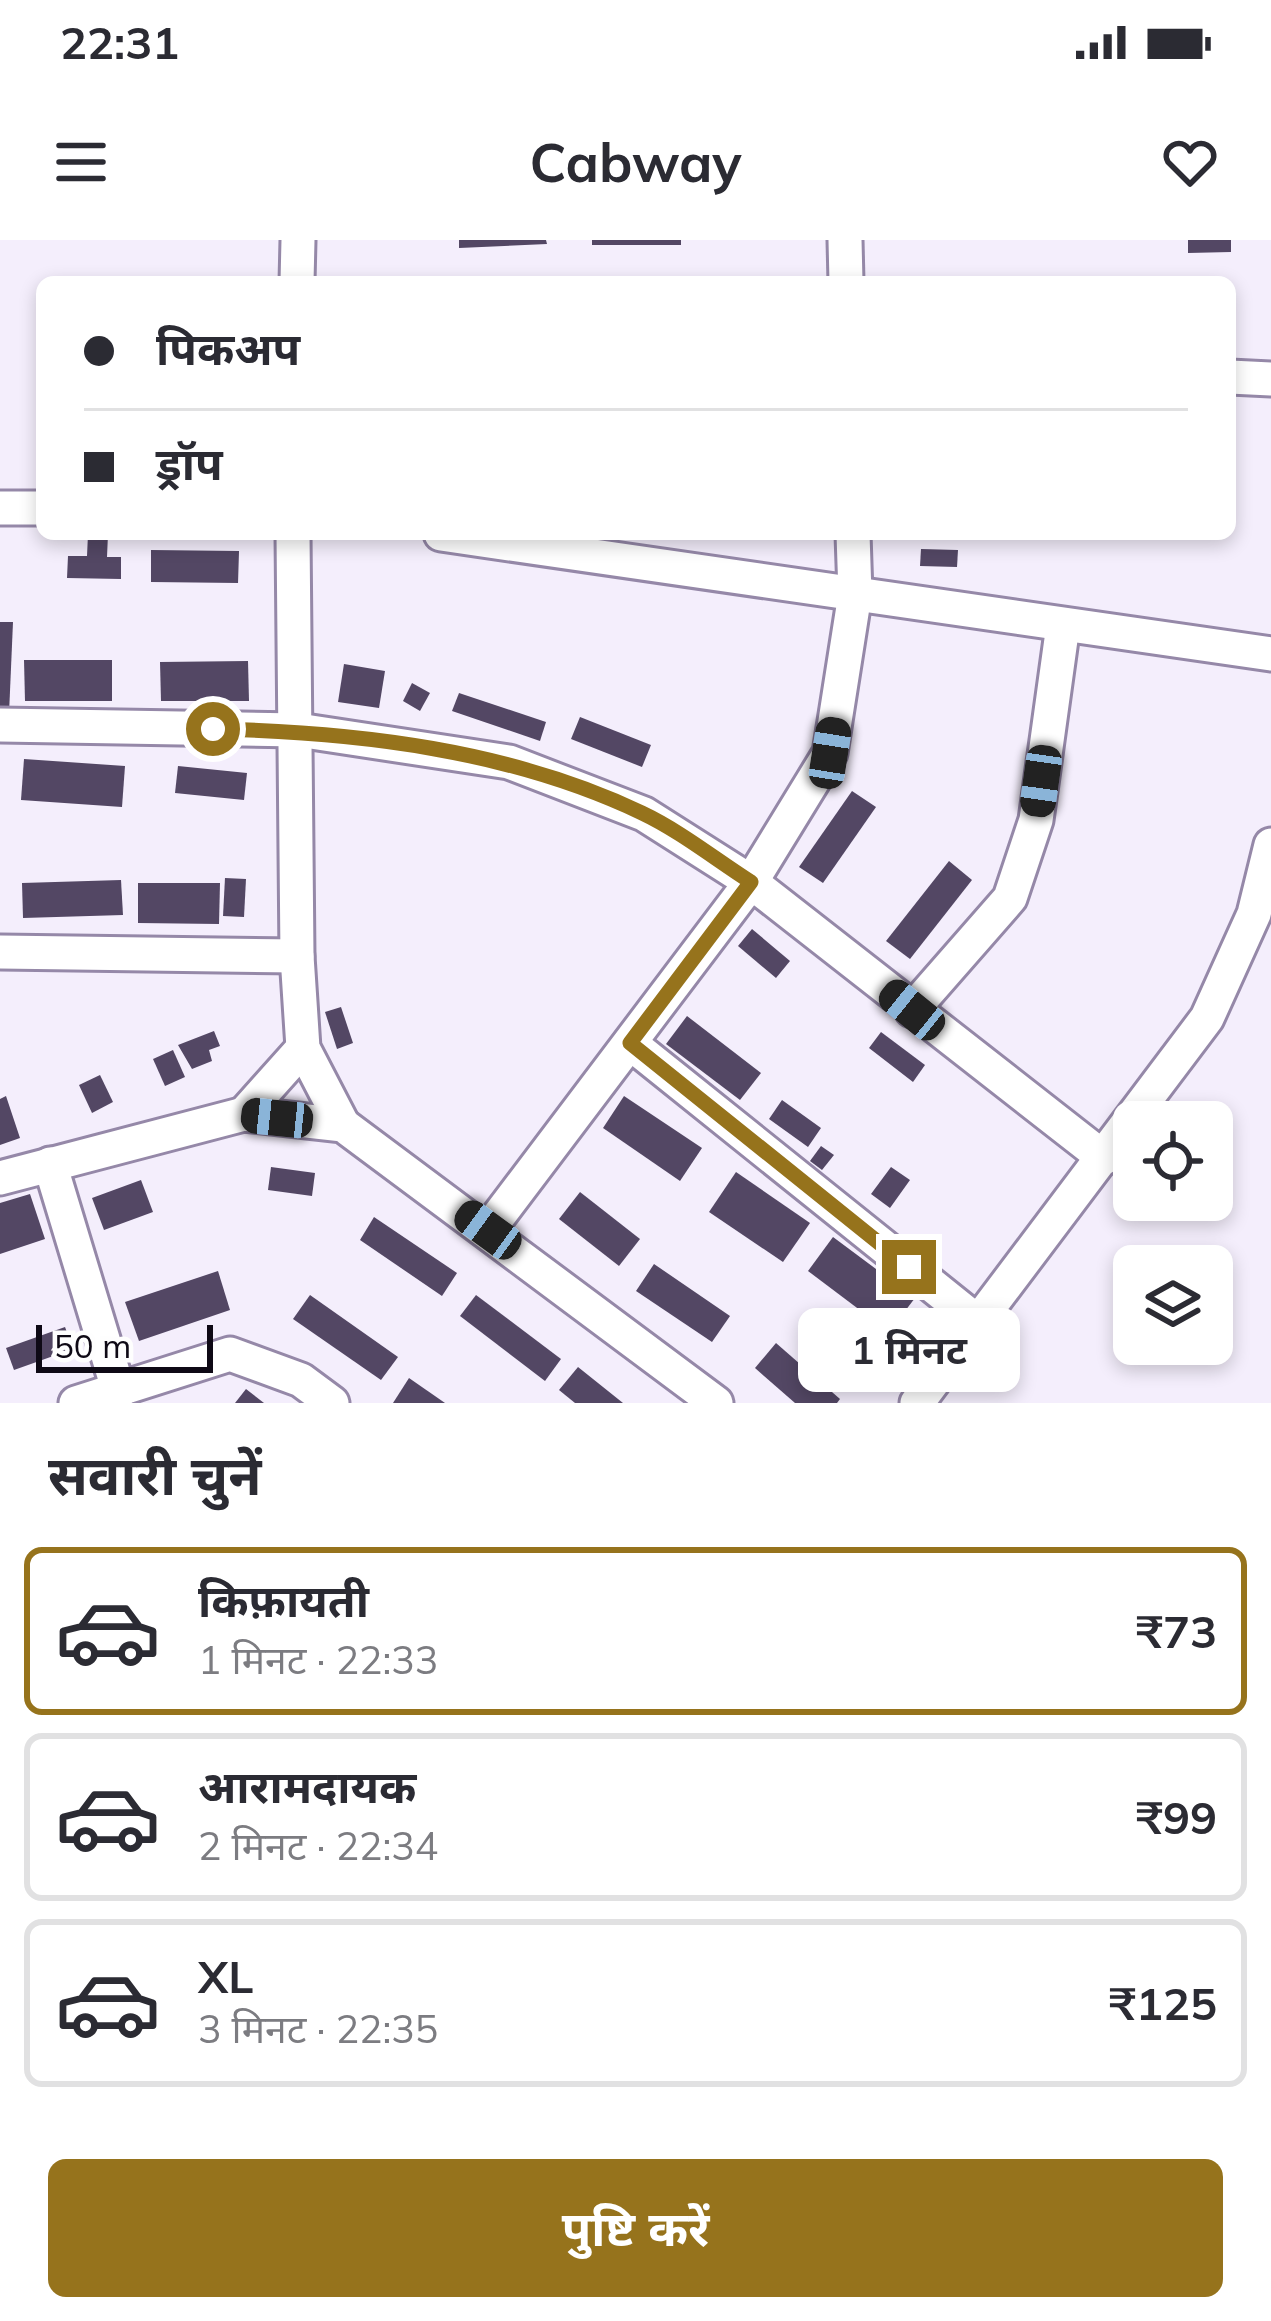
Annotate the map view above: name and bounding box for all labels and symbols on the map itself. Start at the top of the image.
route start [186,702,240,756]
car [807,715,853,791]
car [1018,743,1064,819]
car [873,973,951,1047]
car [239,1096,315,1140]
car [448,1194,528,1266]
route end [882,1240,936,1294]
callout: 1 मिनट [798,1309,1020,1393]
scale bar [36,1319,213,1372]

